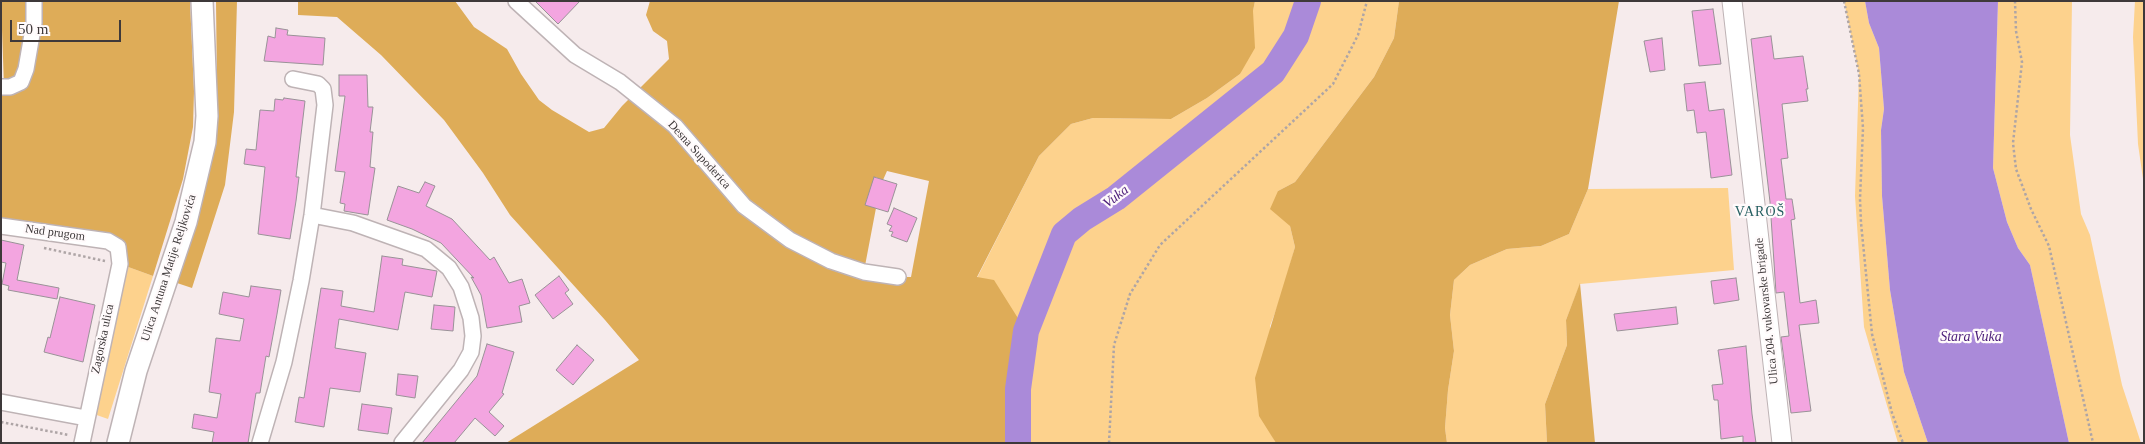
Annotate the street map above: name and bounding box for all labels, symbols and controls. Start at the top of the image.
scale bar [12,10,124,42]
text: 50 m [18,21,48,37]
street label: Desna Supoderica [665,118,733,192]
water label: Vuka [1100,182,1132,212]
street label: Ulica Antuna Matije Reljkovića [138,193,200,343]
district label: VAROŠ [1734,204,1786,220]
street label: Nad prugom [24,222,86,244]
street label: Ulica 204. vukovarske brigade [1752,237,1782,385]
street label: Zagorska ulica [89,303,117,375]
water label: Stara Vuka [1940,329,2002,345]

